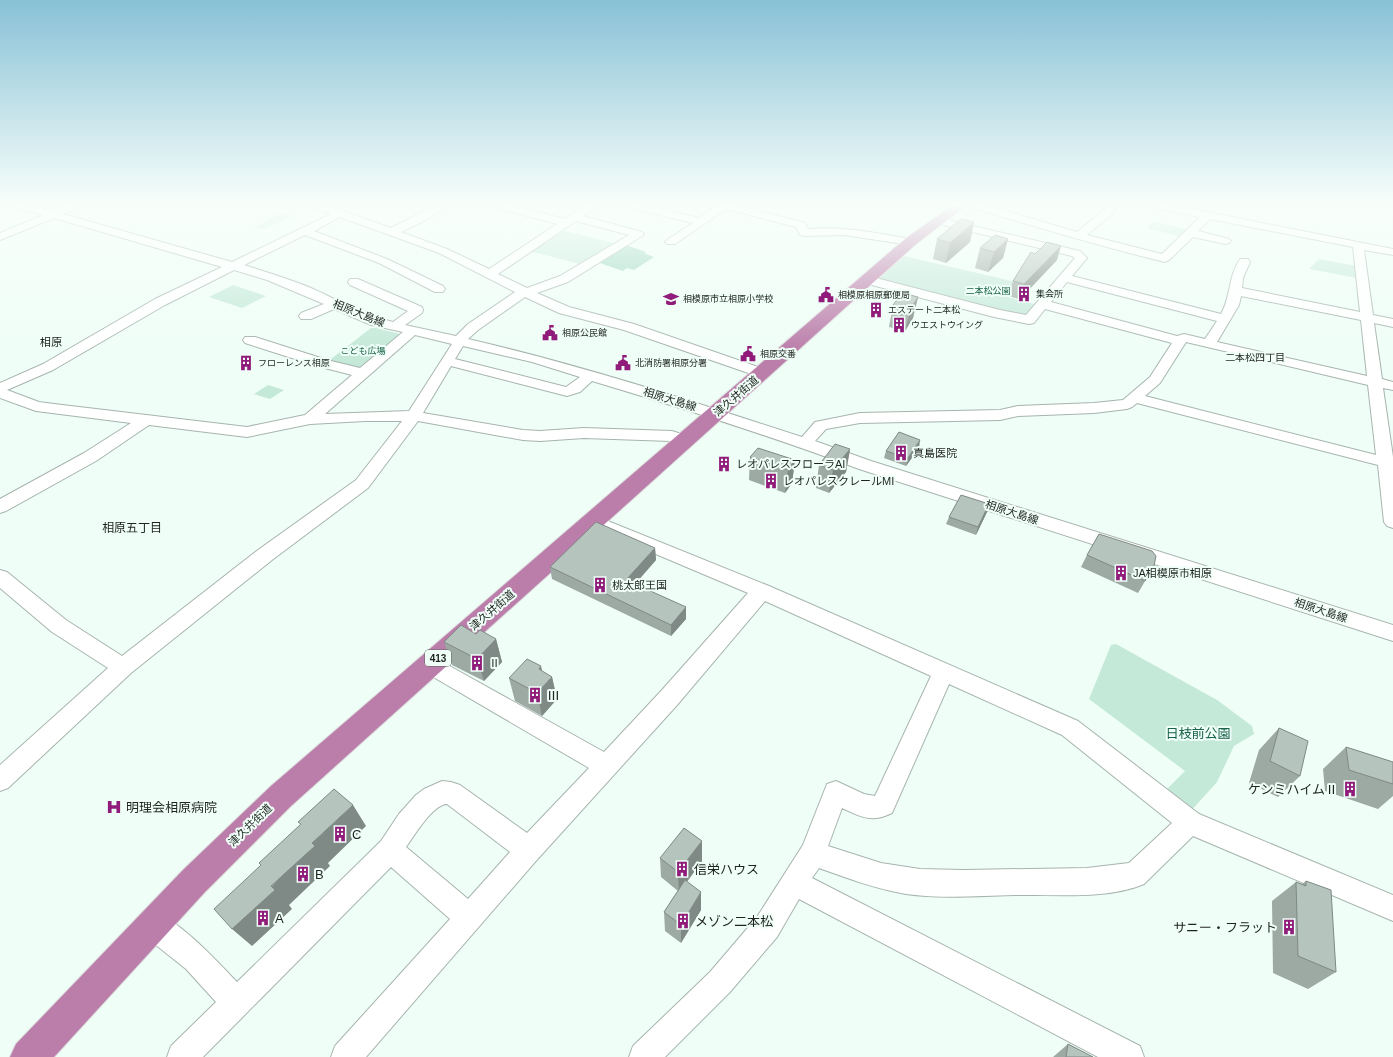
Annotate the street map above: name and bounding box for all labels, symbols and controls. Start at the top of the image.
building icon: 集会所 [1015,285,1033,303]
public building icon: 相模原相原郵便局 [817,286,835,304]
park label: 二本松公園 [965,286,1011,296]
place label: 集会所 [1036,289,1063,299]
school or university icon: 相模原市立相原小学校 [662,290,680,308]
place label: 相模原相原郵便局 [838,290,910,300]
place label: 相模原市立相原小学校 [683,294,773,304]
street label: 相原大島線 [331,297,387,329]
building icon: エステート二本松 [867,301,885,319]
place label: エステート二本松 [888,305,960,315]
building icon: ウエストウイング [890,316,908,334]
place label: ウエストウイング [911,320,983,330]
public building icon: 相原公民館 [541,324,559,342]
place label: 相原公民館 [562,328,607,338]
district label: 相原 [40,336,62,348]
public building icon: 相原交番 [739,345,757,363]
park label: こども広場 [340,346,386,356]
place label: 相原交番 [760,349,796,359]
district label: 二本松四丁目 [1225,352,1285,363]
building icon: フローレンス相原 [237,354,255,372]
public building icon: 北消防署相原分署 [614,354,632,372]
place label: フローレンス相原 [258,358,330,368]
place label: 北消防署相原分署 [635,358,707,368]
street label: 津久井街道 [711,373,761,419]
street label: 相原大島線 [642,385,698,413]
building icon: 真島医院 [892,444,910,462]
place label: 真島医院 [913,447,957,459]
building icon: レオパレスフローラAI [715,455,733,473]
place label: レオパレスフローラAI [736,458,845,470]
building icon: レオパレスクレールMI [762,472,780,490]
place label: レオパレスクレールMI [783,475,894,487]
street label: 相原大島線 [984,498,1040,526]
district label: 相原五丁目 [102,521,162,535]
building icon: JA相模原市相原 [1112,564,1130,582]
place label: JA相模原市相原 [1133,567,1212,579]
building icon: 桃太郎王国 [591,576,609,594]
place label: 桃太郎王国 [612,579,667,591]
street label: 津久井街道 [467,587,517,633]
street label: 相原大島線 [1293,596,1349,624]
road number: 413 [425,650,451,666]
building icon: Ⅱ [468,654,486,672]
place label: Ⅱ [489,657,500,669]
building icon: Ⅲ [526,686,544,704]
place label: Ⅲ [547,688,560,703]
park label: 日枝前公園 [1165,726,1231,741]
building icon: ケンミハイムⅡ [1341,780,1359,798]
place label: ケンミハイムⅡ [1248,782,1338,797]
hospital icon: 明理会相原病院 [105,798,123,816]
place label: 明理会相原病院 [126,800,217,815]
street label: 津久井街道 [226,802,274,848]
building icon: C [331,825,349,843]
place label: C [352,827,361,842]
building icon: 信栄ハウス [673,860,691,878]
place label: 信栄ハウス [694,862,759,877]
building icon: B [294,865,312,883]
place label: B [315,867,324,882]
building icon: A [254,909,272,927]
place label: A [275,911,284,926]
building icon: メゾン二本松 [674,912,692,930]
place label: メゾン二本松 [695,914,773,929]
building icon: サニー・フラット [1280,918,1298,936]
place label: サニー・フラット [1173,920,1277,935]

